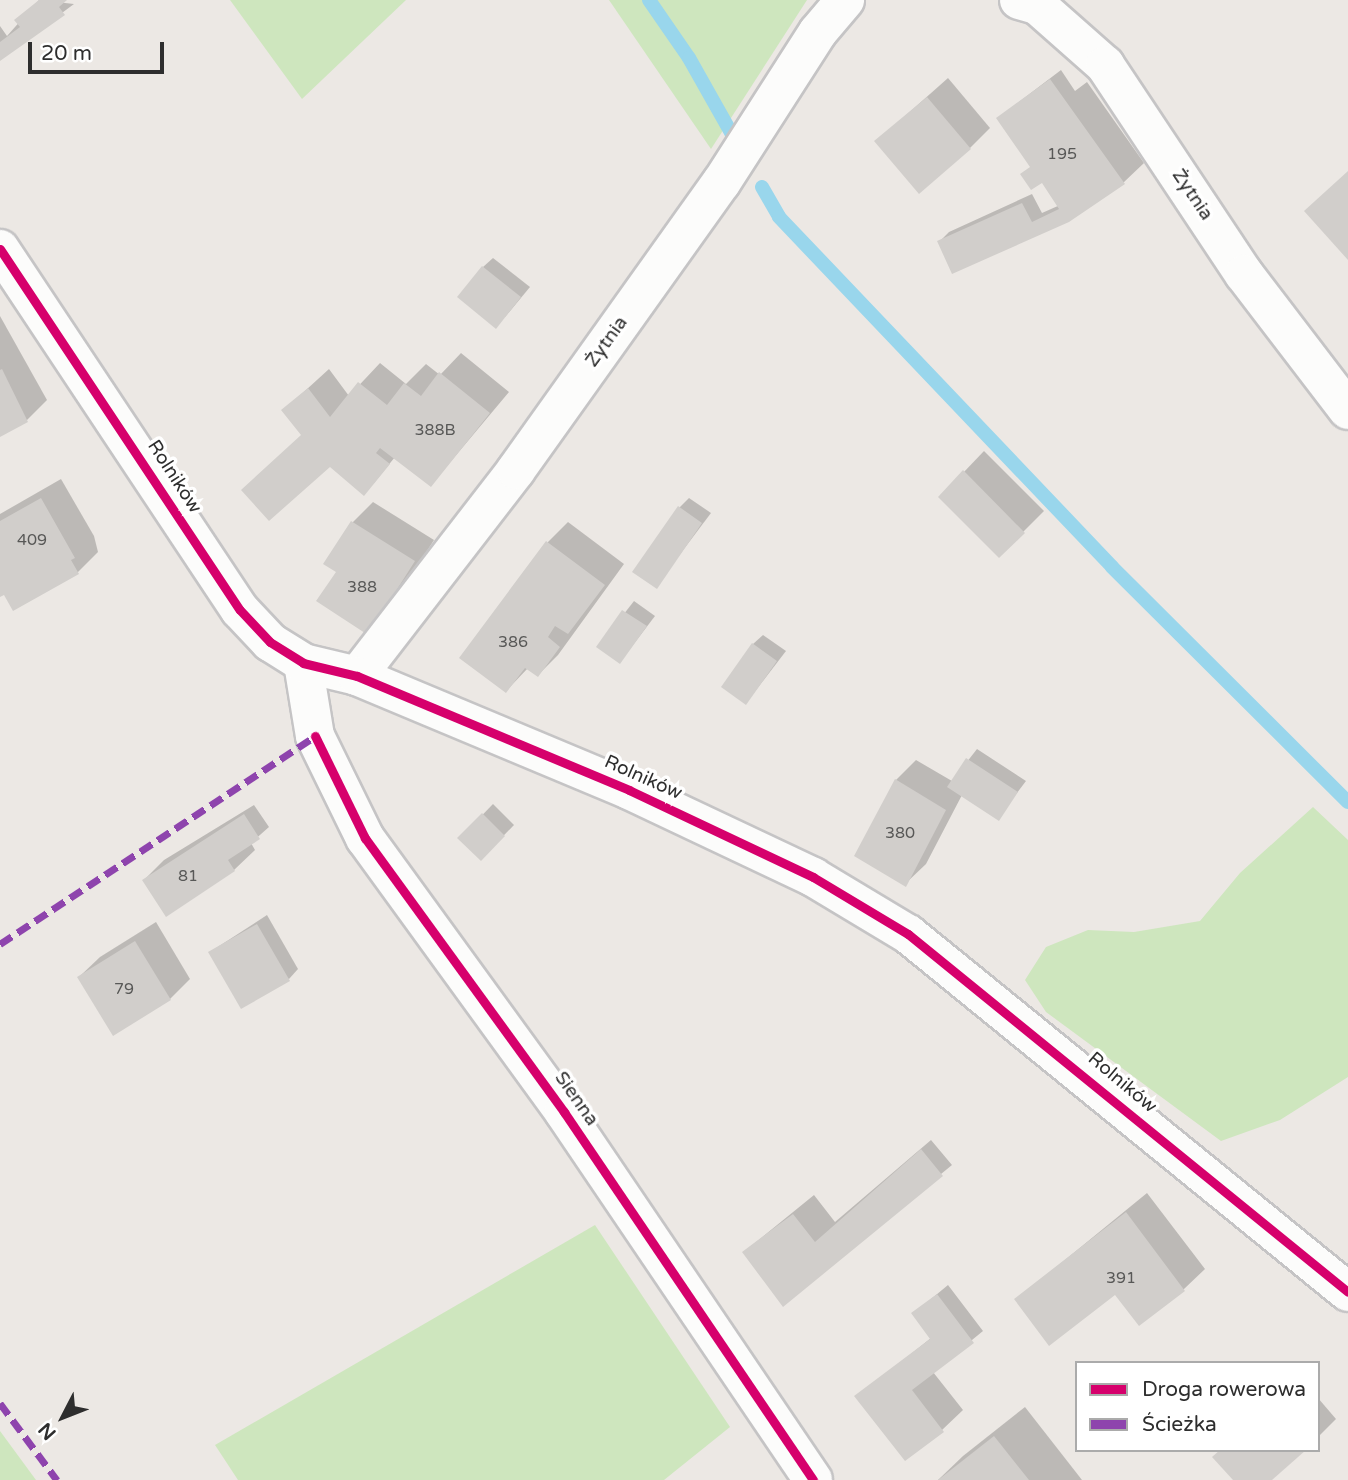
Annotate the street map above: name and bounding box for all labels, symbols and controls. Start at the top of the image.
scale bar [32,28,168,72]
text: 20 m [41,41,92,66]
house number: 195 [1047,144,1077,164]
street label: Żytnia [1167,165,1217,225]
street label: Żytnia [581,312,633,372]
house number: 388B [414,420,456,440]
street label: Rolników [142,436,206,518]
house number: 409 [17,530,47,550]
house number: 388 [347,577,377,597]
house number: 386 [498,632,528,652]
street label: Rolników [601,751,685,805]
house number: 380 [885,823,915,843]
house number: 81 [178,866,198,886]
house number: 79 [114,979,134,999]
street label: Rolników [1083,1048,1161,1118]
street label: Sienna [549,1068,603,1130]
house number: 391 [1106,1268,1136,1288]
legend [1075,1361,1320,1452]
text: Droga rowerowa [1142,1377,1306,1402]
north arrow [28,1382,98,1452]
text: Ścieżka [1142,1412,1217,1437]
text: N [34,1418,61,1444]

